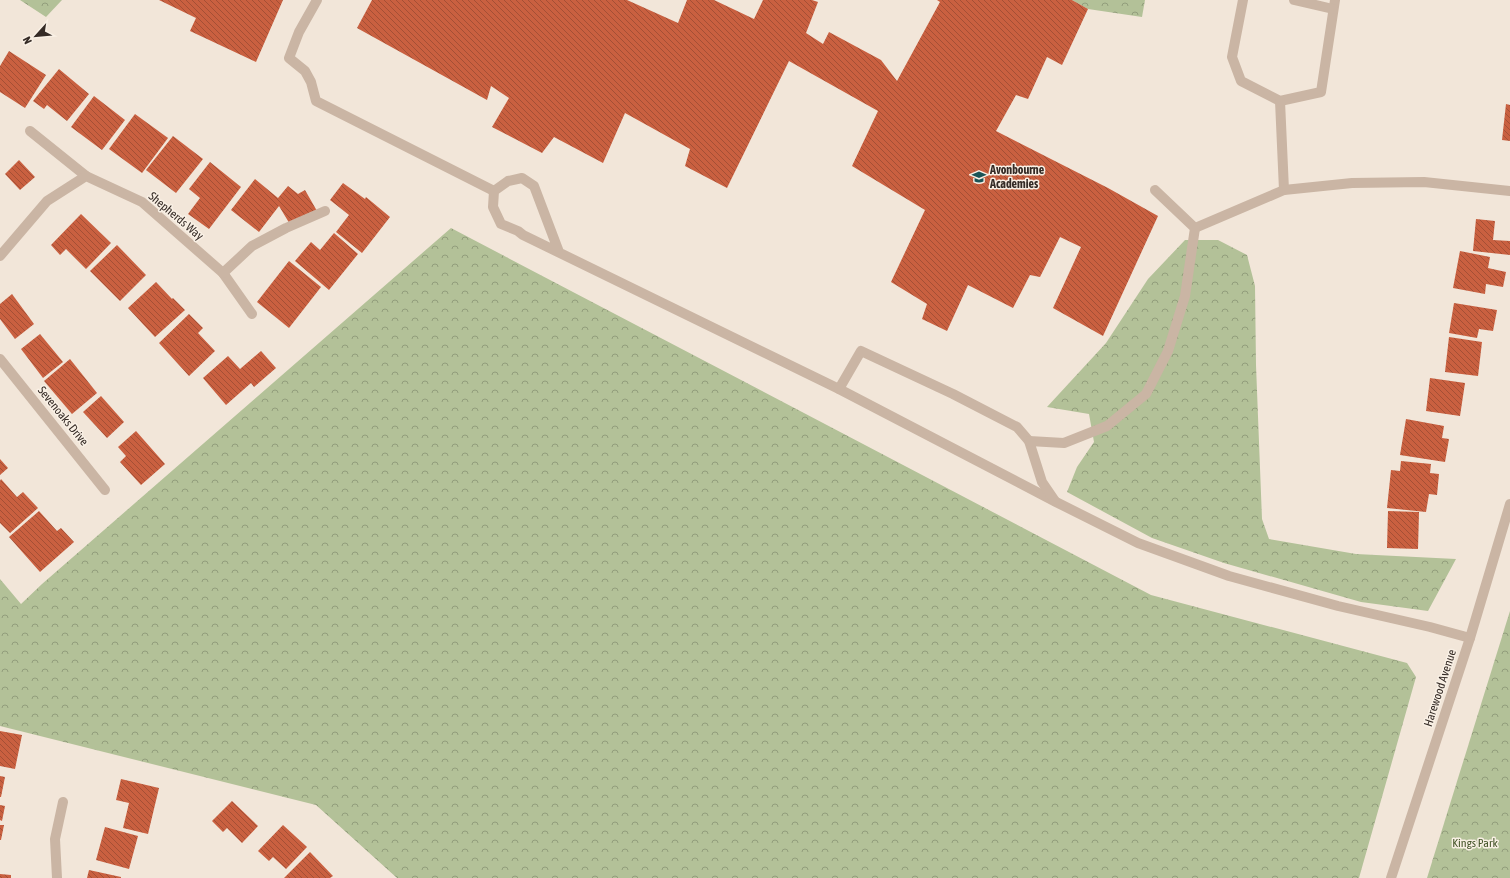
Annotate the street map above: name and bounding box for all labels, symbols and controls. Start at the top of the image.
north arrow [16,16,56,56]
text: N [20,35,34,46]
place label: Avonbourne Academies [989,163,1045,191]
school or university icon: Avonbourne Academies [971,169,987,185]
street label: Shepherds Way [146,189,206,243]
street label: Sevenoaks Drive [35,384,91,448]
street label: Harewood Avenue [1421,648,1459,728]
park label: Kings Park [1452,836,1498,850]

